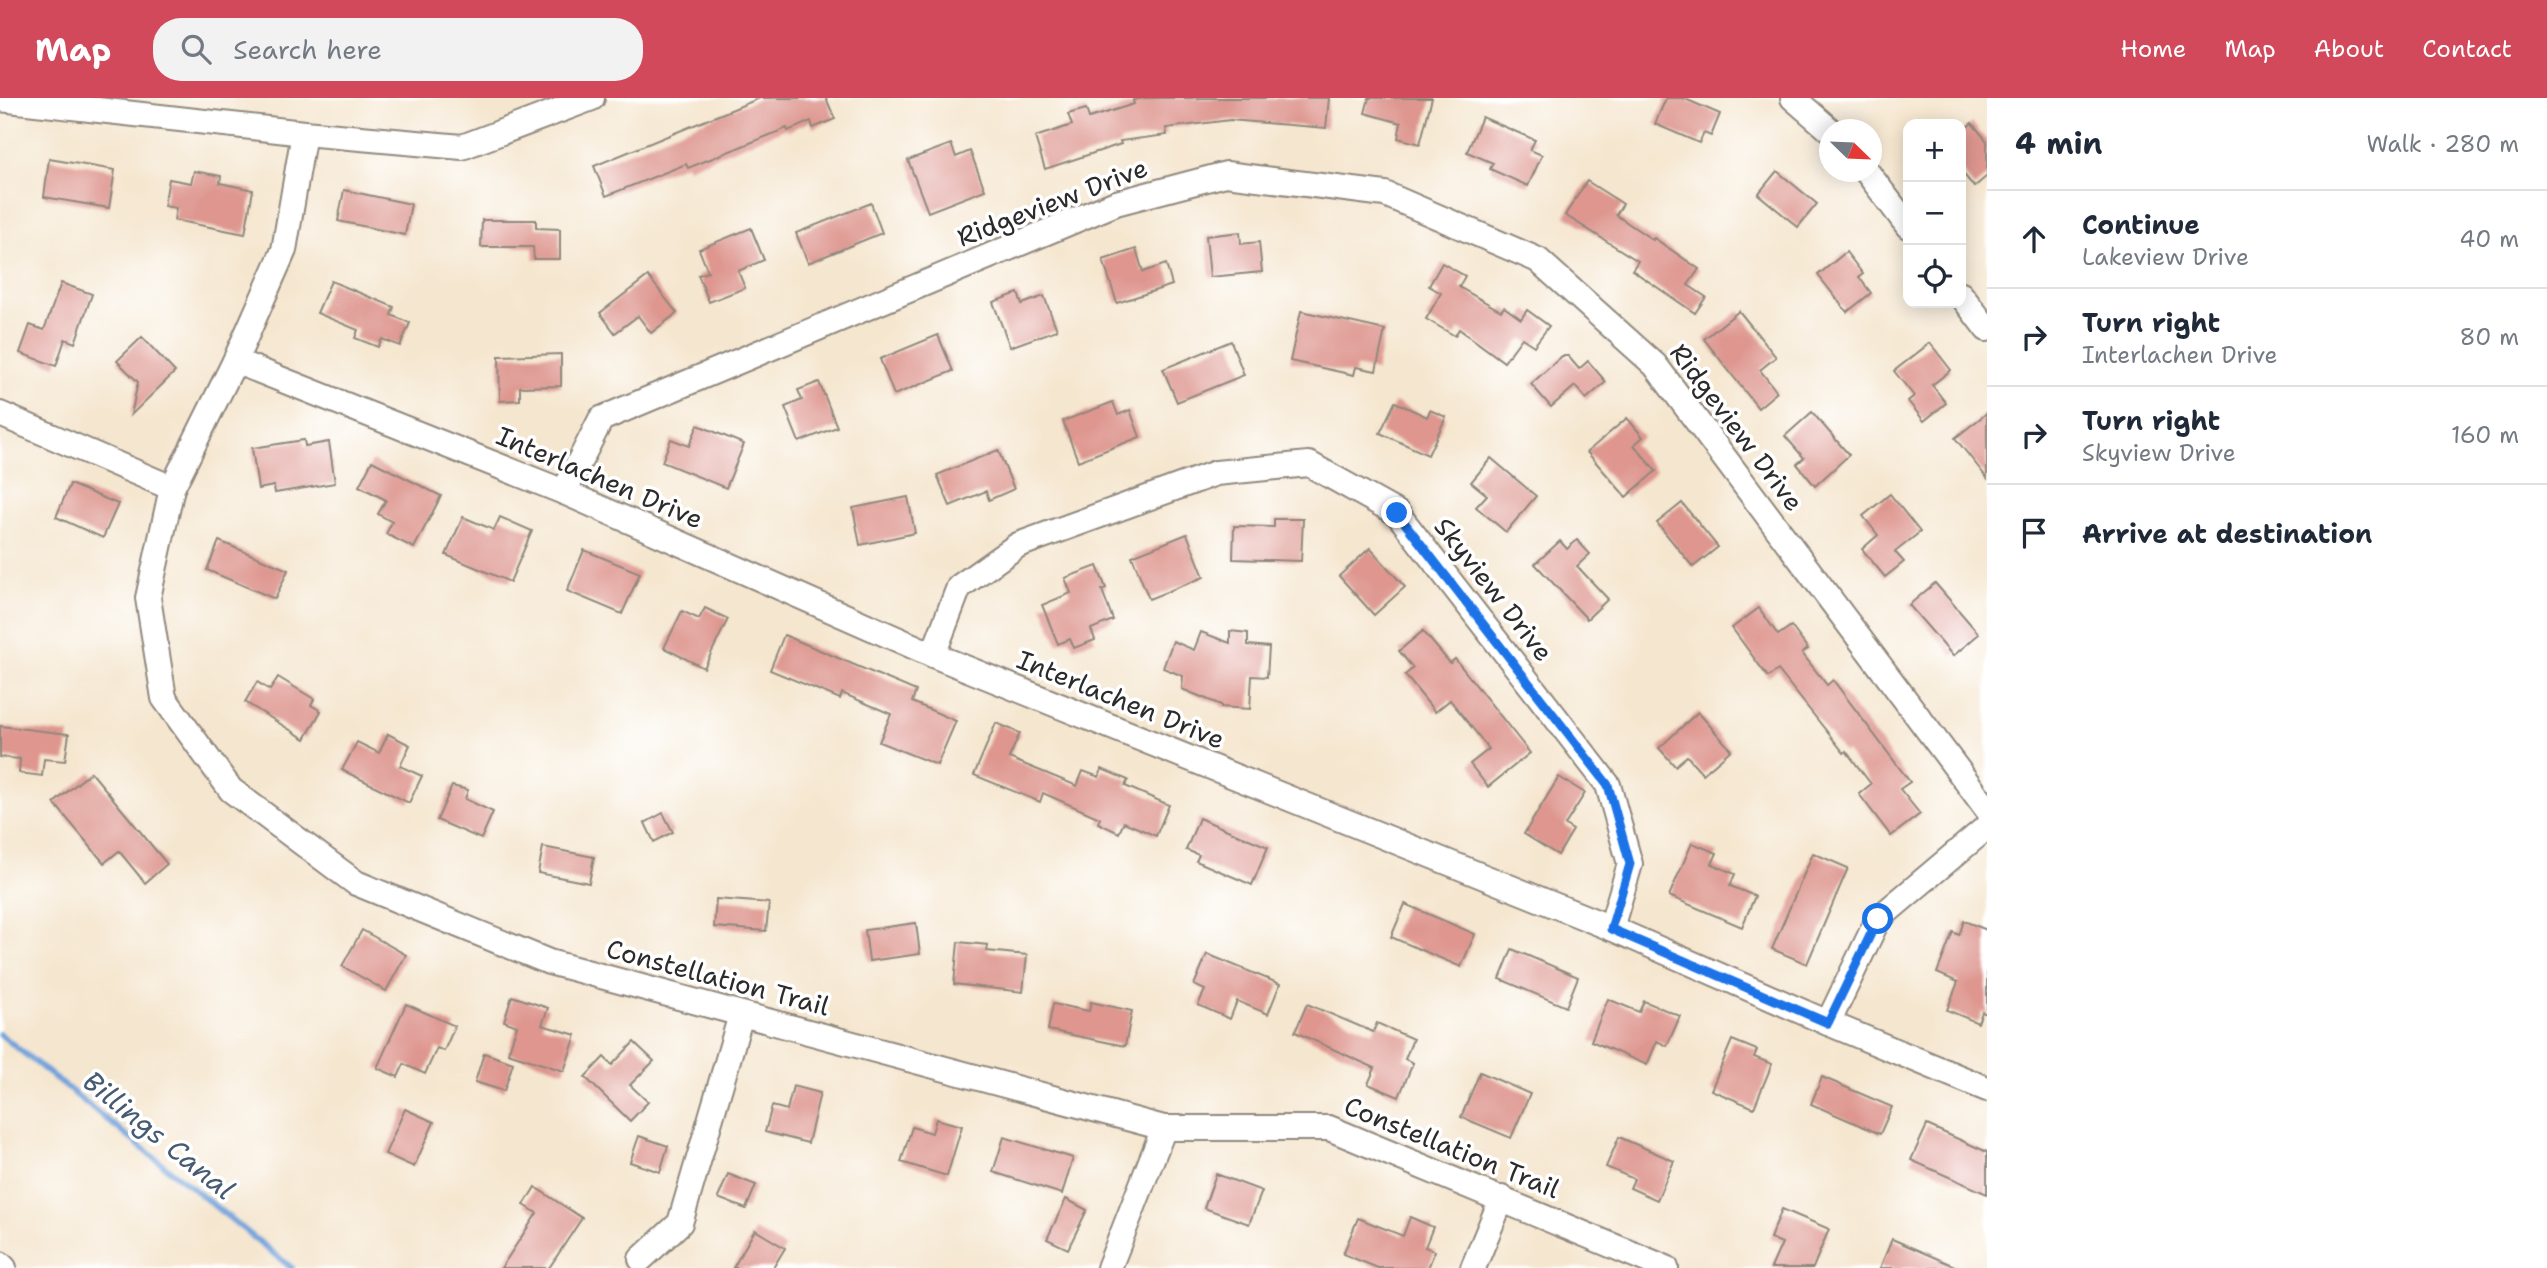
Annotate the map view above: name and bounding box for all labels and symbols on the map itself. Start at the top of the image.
north arrow [1819,119,1882,182]
street label: Ridgeview Drive [952,150,1152,254]
street label: Ridgeview Drive [1662,336,1812,518]
street label: Interlachen Drive [491,418,709,536]
route end [1381,497,1412,528]
street label: Skyview Drive [1427,510,1561,668]
street label: Interlachen Drive [1012,641,1230,757]
route start [1862,903,1893,934]
street label: Constellation Trail [603,930,833,1024]
water label: Billings Canal [75,1062,243,1208]
street label: Constellation Trail [1339,1088,1565,1206]

